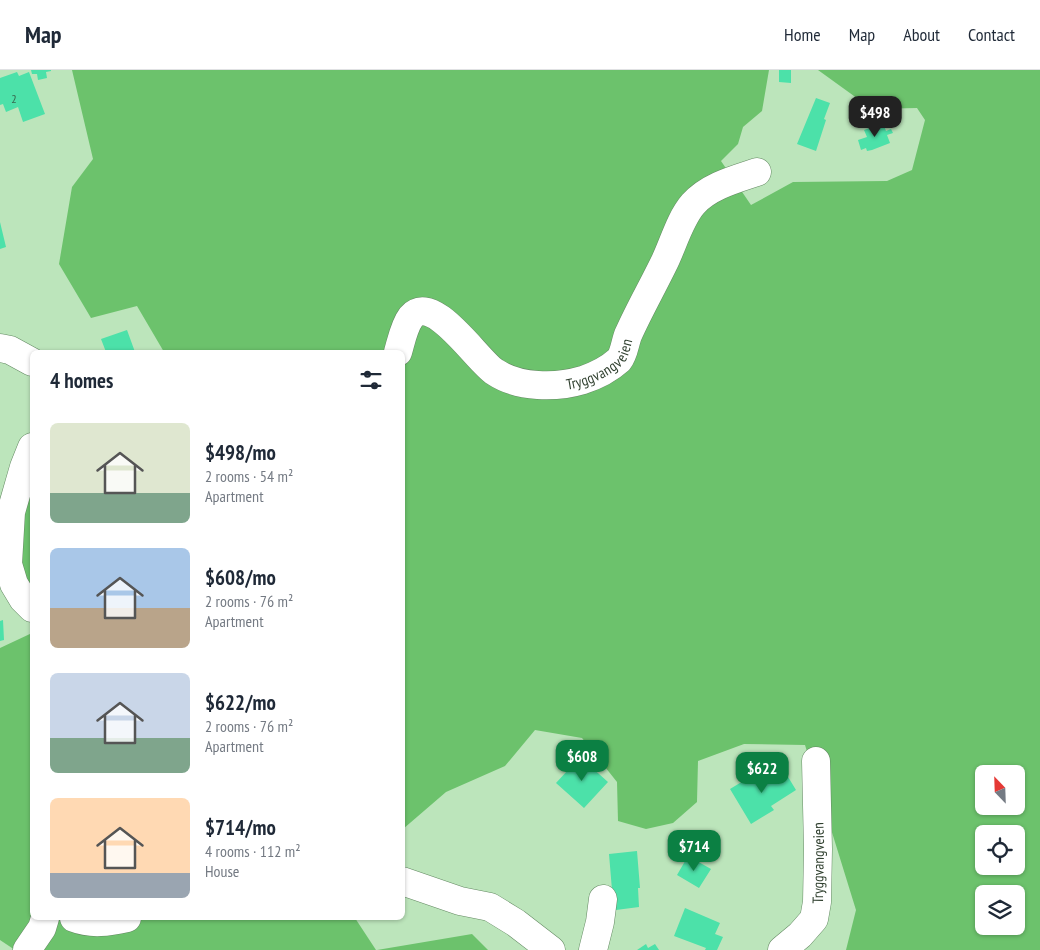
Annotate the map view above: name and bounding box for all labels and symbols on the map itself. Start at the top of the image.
house number: 2 [11,91,17,106]
pin: $498 [845,96,905,138]
street label: Tryggvangveien [565,337,636,393]
pin: $608 [552,740,612,782]
pin: $622 [732,752,792,794]
north arrow [975,765,1025,815]
street label: Tryggvangveien [807,822,828,904]
pin: $714 [664,830,724,872]

